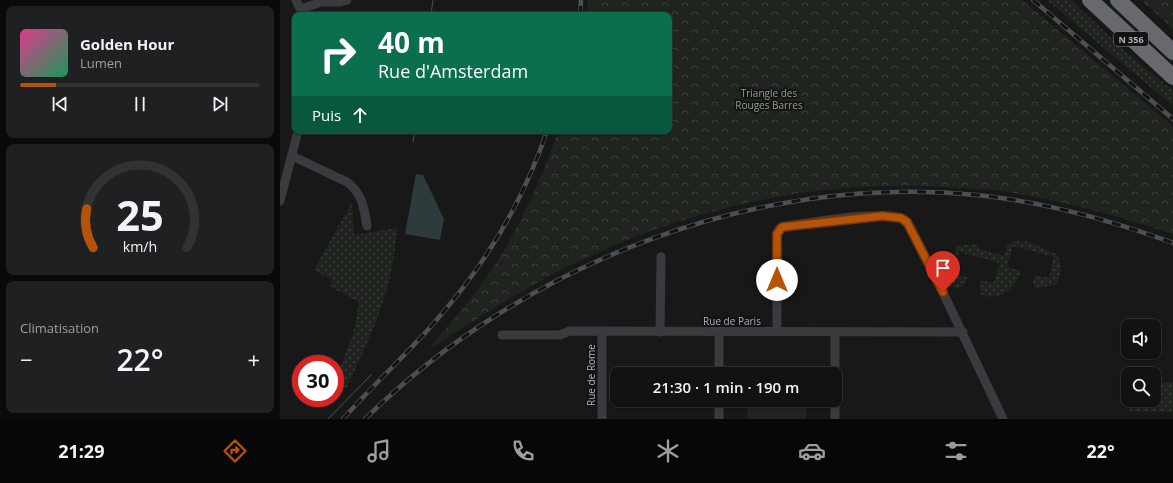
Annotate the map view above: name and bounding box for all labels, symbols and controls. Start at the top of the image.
text: 40 m [378,23,445,61]
icon: right [312,28,364,80]
road number: N 356 [1114,32,1148,46]
text: Golden Hour [80,34,174,54]
text: Lumen [80,54,122,72]
text: Rue d'Amsterdam [378,59,528,83]
park label: Triangle des Rouges Barres [735,86,803,112]
icon: previous [49,93,71,115]
icon: pause [129,93,151,115]
icon: next [209,93,231,115]
icon: ahead [349,104,371,126]
text: Puis [312,105,341,125]
text: 25 [116,186,164,242]
text: km/h [123,236,157,255]
pin [926,251,960,292]
icon: arrive [932,257,954,279]
position arrow [756,259,798,301]
street label: Rue de Paris [703,314,761,328]
text: Climatisation [20,319,99,337]
map controls [1121,319,1161,407]
button: sound [1121,319,1161,359]
text: 22° [116,339,164,380]
text: − [20,344,33,374]
text: + [247,344,260,374]
street label: Rue de Rome [584,344,598,406]
speed limit sign: 30 [292,355,344,407]
button: search [1121,367,1161,407]
text: 21:30 · 1 min · 190 m [653,377,799,397]
icon: directions [221,437,249,465]
icon: music [365,437,393,465]
icon: phone [509,437,537,465]
icon: climate [654,437,682,465]
icon: car [798,437,826,465]
icon: filters [942,437,970,465]
text: 21:29 [58,439,104,463]
text: 22° [1087,439,1115,463]

